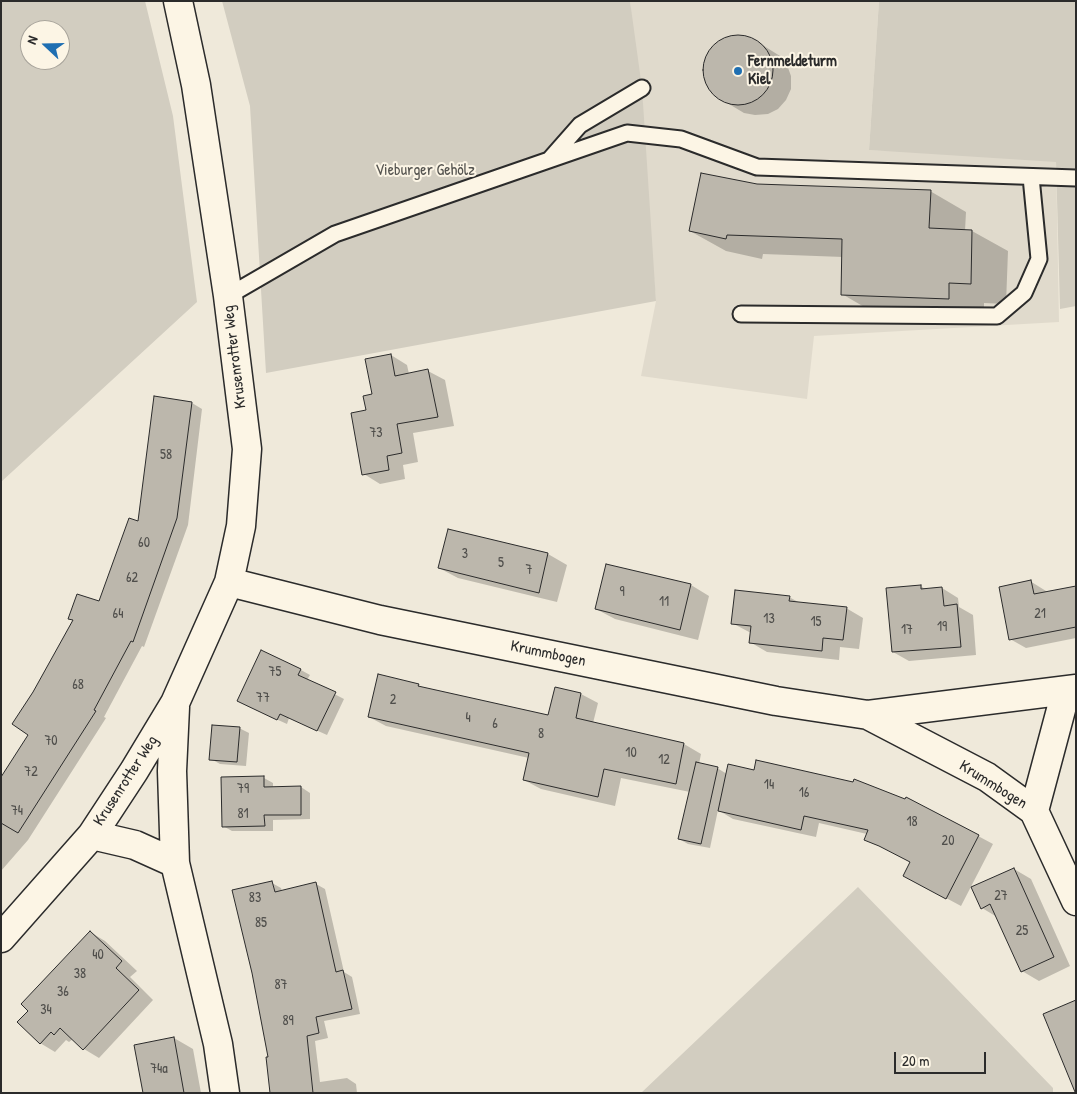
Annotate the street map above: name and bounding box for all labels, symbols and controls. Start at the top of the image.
north arrow [20,20,70,70]
text: N [21,33,42,47]
place label: Fernmeldeturm Kiel [748,52,837,90]
marker: Fernmeldeturm Kiel [732,65,744,77]
park label: Vieburger Gehölz [375,161,475,181]
street label: Krusenrotter Weg [219,304,251,410]
house number: 73 [369,425,383,441]
house number: 58 [160,447,172,463]
house number: 60 [138,535,150,551]
house number: 3 [462,546,468,562]
house number: 5 [498,555,504,571]
house number: 7 [526,562,532,578]
house number: 62 [126,570,138,586]
house number: 9 [619,584,625,600]
house number: 11 [659,594,669,610]
house number: 64 [113,606,123,622]
house number: 21 [1034,606,1046,622]
house number: 13 [763,611,775,627]
house number: 15 [810,614,822,630]
house number: 19 [937,619,947,635]
house number: 17 [901,622,913,638]
street label: Krummbogen [509,637,587,671]
house number: 75 [269,664,281,680]
house number: 68 [72,677,84,693]
house number: 77 [256,690,270,706]
house number: 2 [390,692,396,708]
house number: 4 [465,710,471,726]
house number: 6 [492,716,498,732]
house number: 8 [538,726,544,742]
street label: Krusenrotter Weg [90,732,162,830]
house number: 70 [44,733,58,749]
house number: 10 [625,745,637,761]
house number: 12 [658,752,670,768]
street label: Krummbogen [955,757,1031,813]
house number: 72 [24,764,38,780]
house number: 14 [764,777,774,793]
house number: 79 [237,781,249,797]
house number: 16 [799,785,809,801]
house number: 74 [11,803,23,819]
house number: 81 [237,806,249,822]
house number: 18 [906,814,918,830]
house number: 20 [942,833,954,849]
house number: 27 [994,888,1008,904]
house number: 83 [249,890,261,906]
house number: 85 [255,915,267,931]
house number: 25 [1016,923,1028,939]
house number: 40 [92,947,104,963]
house number: 38 [74,966,86,982]
house number: 87 [275,977,287,993]
house number: 36 [57,984,69,1000]
house number: 34 [40,1002,52,1018]
house number: 89 [282,1013,294,1029]
scale bar [897,1042,990,1074]
text: 20 m [902,1050,929,1071]
house number: 74a [150,1061,168,1077]

